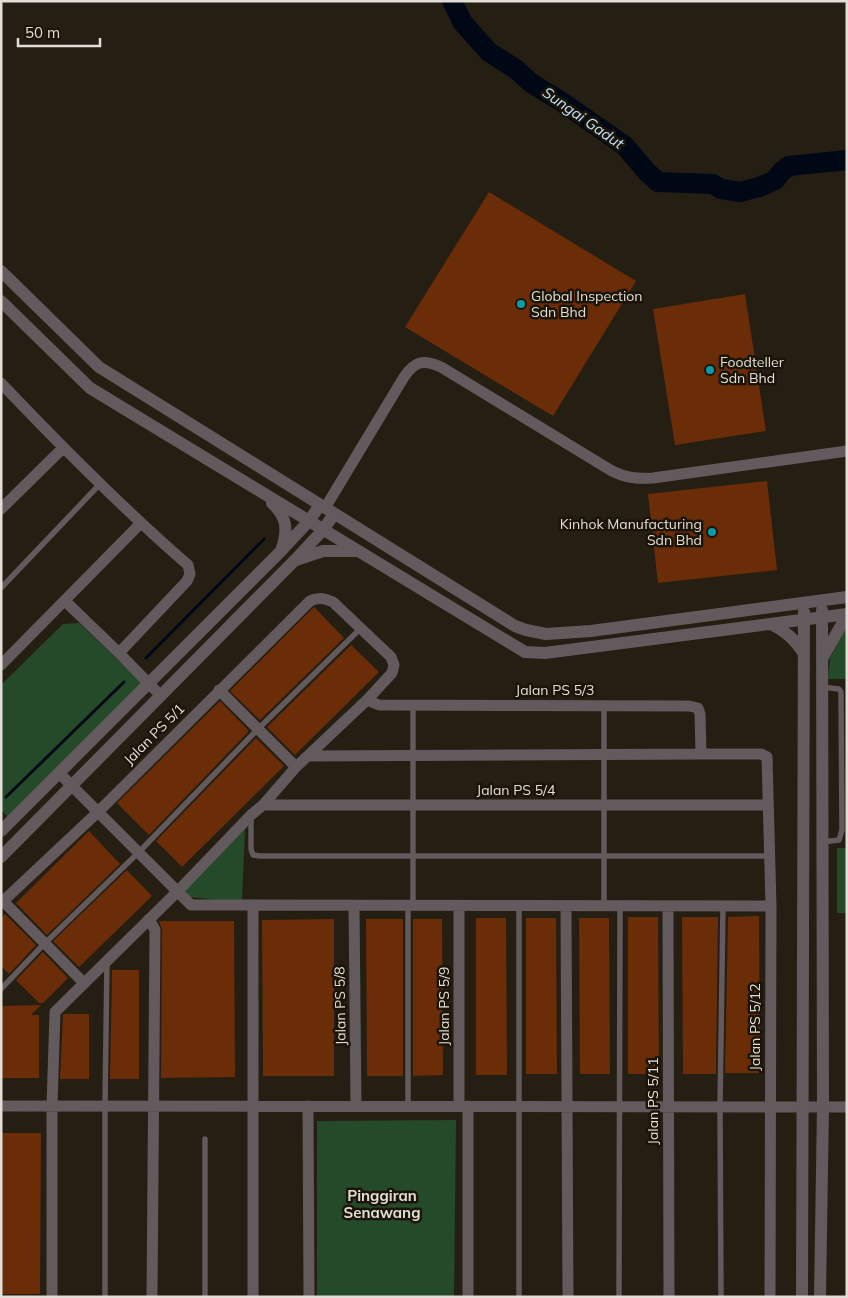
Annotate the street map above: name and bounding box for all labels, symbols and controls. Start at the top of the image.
scale bar [18,15,100,47]
text: 50 m [25,23,60,42]
water label: Sungai Gadut [539,83,628,153]
place label: Global Inspection Sdn Bhd [531,287,643,321]
marker: Global Inspection Sdn Bhd [515,298,527,310]
place label: Foodteller Sdn Bhd [720,353,785,387]
marker: Foodteller Sdn Bhd [704,364,716,376]
place label: Kinhok Manufacturing Sdn Bhd [560,515,702,549]
marker: Kinhok Manufacturing Sdn Bhd [706,526,718,538]
street label: Jalan PS 5/3 [516,681,594,699]
street label: Jalan PS 5/1 [120,700,188,768]
street label: Jalan PS 5/4 [477,781,556,799]
street label: Jalan PS 5/8 [330,966,350,1046]
street label: Jalan PS 5/9 [435,967,453,1045]
street label: Jalan PS 5/12 [746,983,764,1071]
street label: Jalan PS 5/11 [644,1057,662,1145]
district label: Pinggiran Senawang [344,1186,420,1222]

